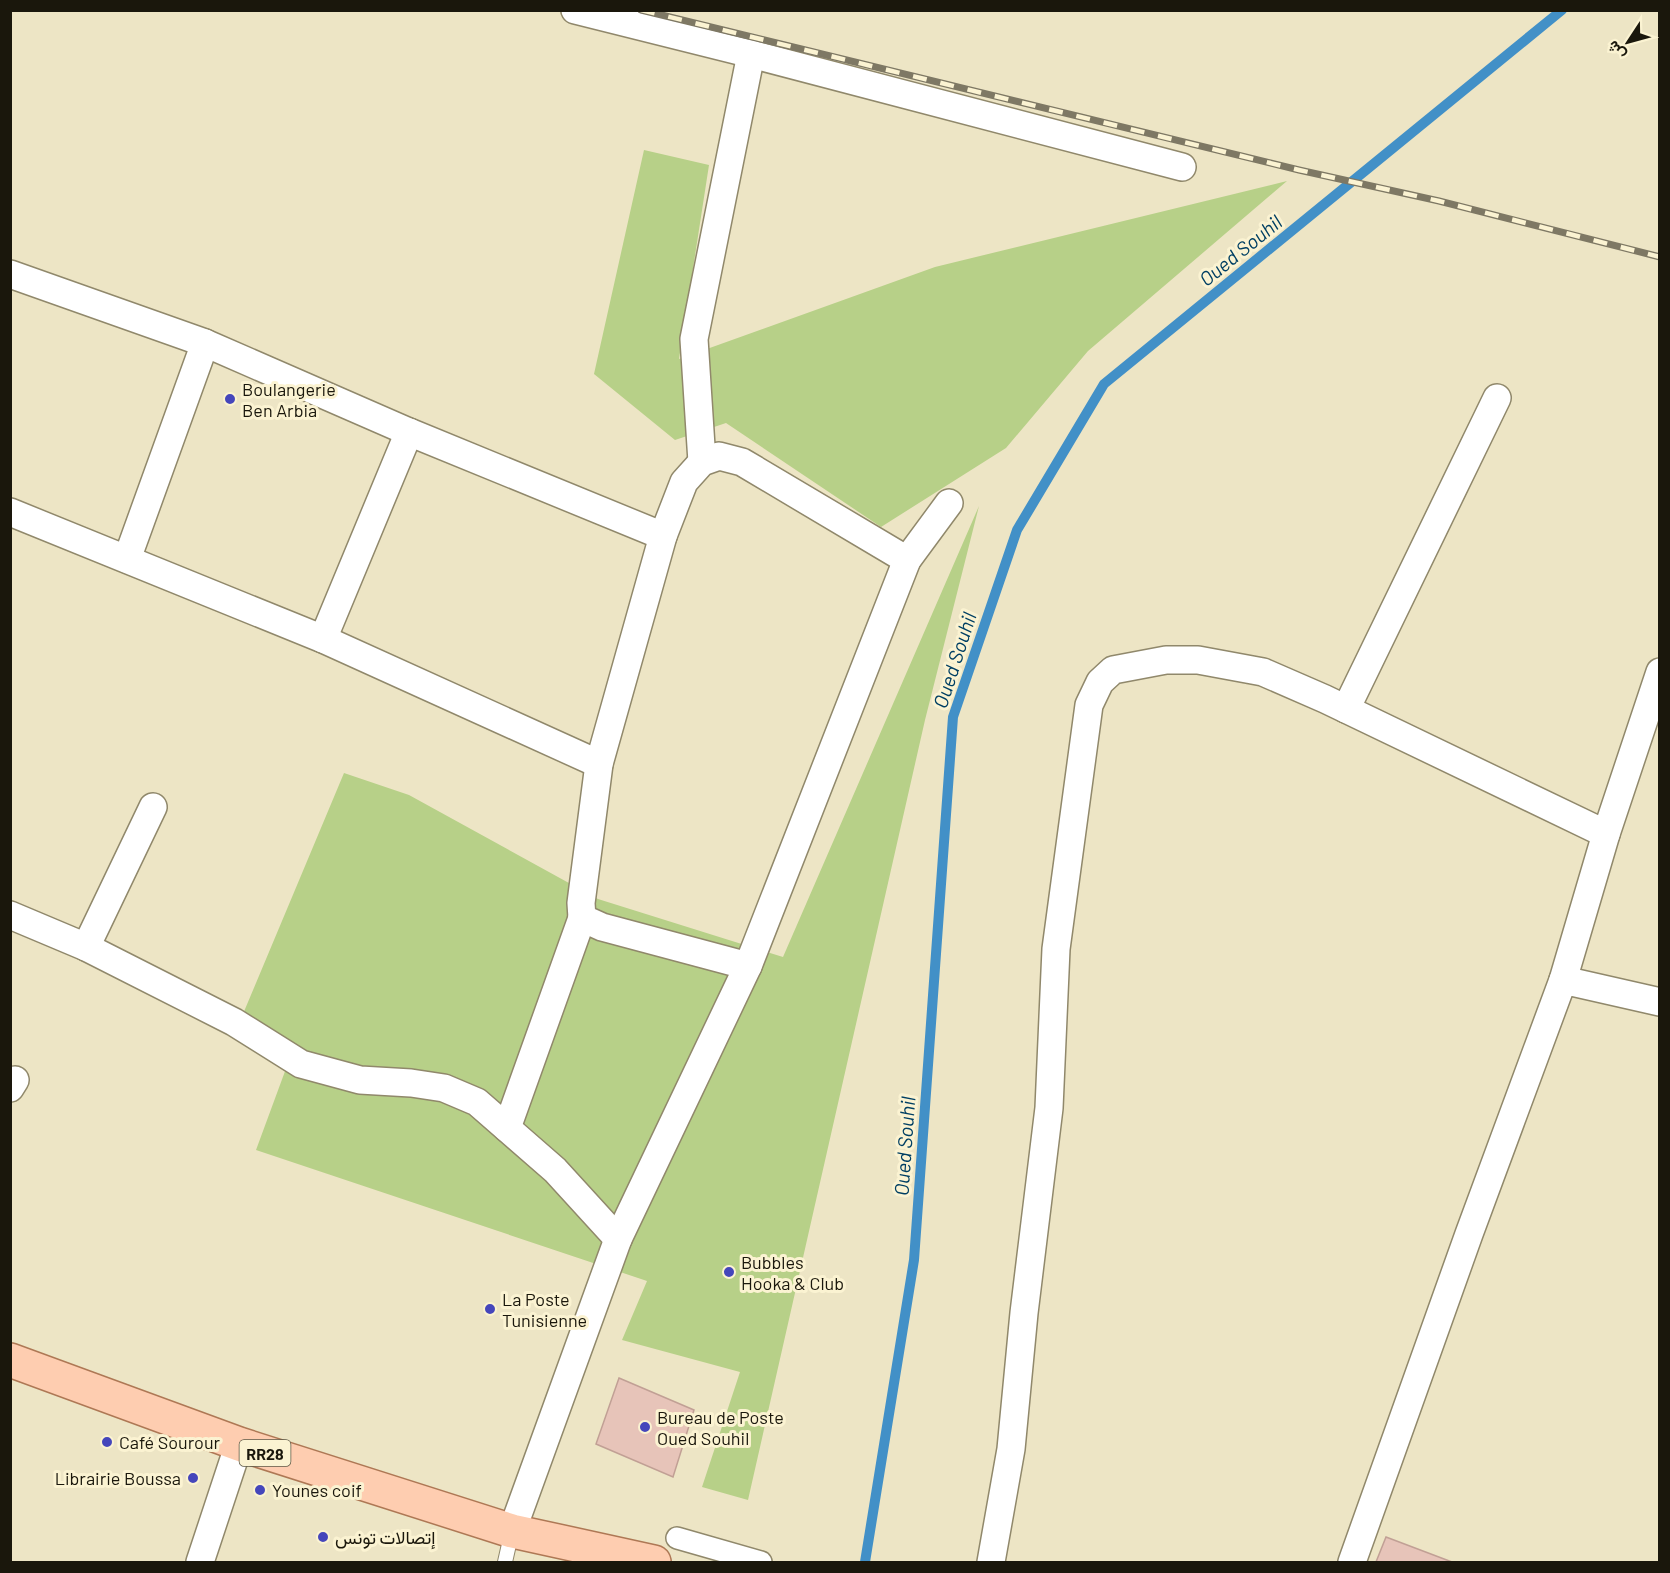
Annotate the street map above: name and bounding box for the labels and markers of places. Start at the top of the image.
place label: Boulangerie Ben Arbia [242,378,336,421]
marker: Boulangerie Ben Arbia [223,392,237,406]
place label: Bubbles Hooka & Club [741,1251,844,1294]
marker: Bubbles Hooka & Club [722,1265,736,1279]
place label: La Poste Tunisienne [502,1288,587,1331]
marker: La Poste Tunisienne [483,1302,497,1316]
place label: Bureau de Poste Oued Souhil [657,1406,784,1449]
marker: Bureau de Poste Oued Souhil [638,1420,652,1434]
place label: Café Sourour [119,1431,221,1453]
marker: Café Sourour [100,1435,114,1449]
place label: Librairie Boussa [55,1467,181,1489]
marker: Librairie Boussa [186,1471,200,1485]
place label: Younes coif [272,1479,362,1501]
marker: Younes coif [253,1483,267,1497]
place label: إتصالات تونس [335,1526,435,1550]
marker: إتصالات تونس [316,1530,330,1544]

